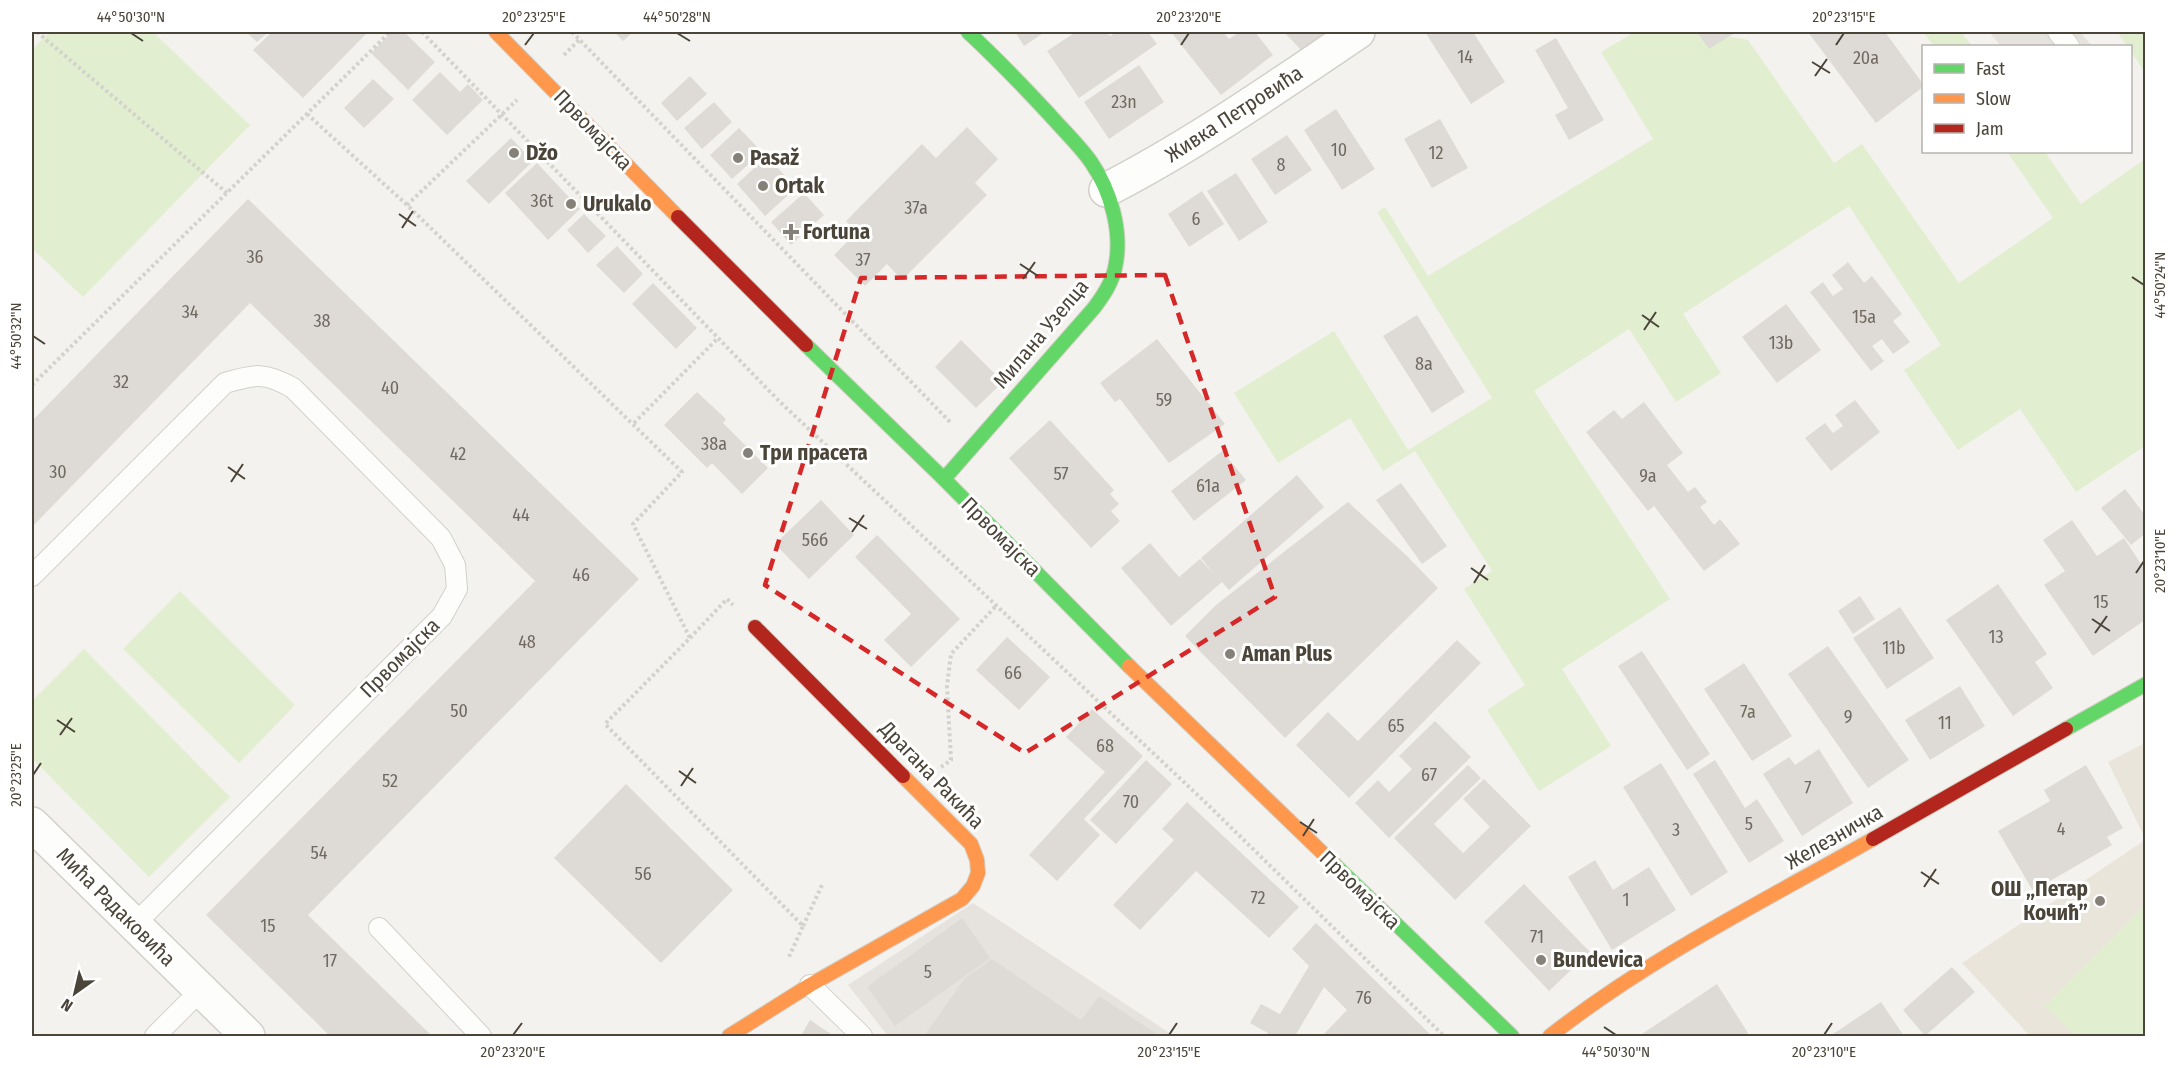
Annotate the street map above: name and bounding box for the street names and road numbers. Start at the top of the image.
street label: Живка Петровића [1160,60,1308,168]
street label: Првомајска [548,84,638,176]
street label: Милана Узелца [988,274,1094,394]
street label: Првомајска [956,492,1046,582]
street label: Првомајска [355,613,445,703]
street label: Драгана Ракића [873,715,990,834]
street label: Железничка [1781,799,1887,875]
street label: Мића Радаковића [51,842,181,972]
street label: Првомајска [1314,845,1406,935]

